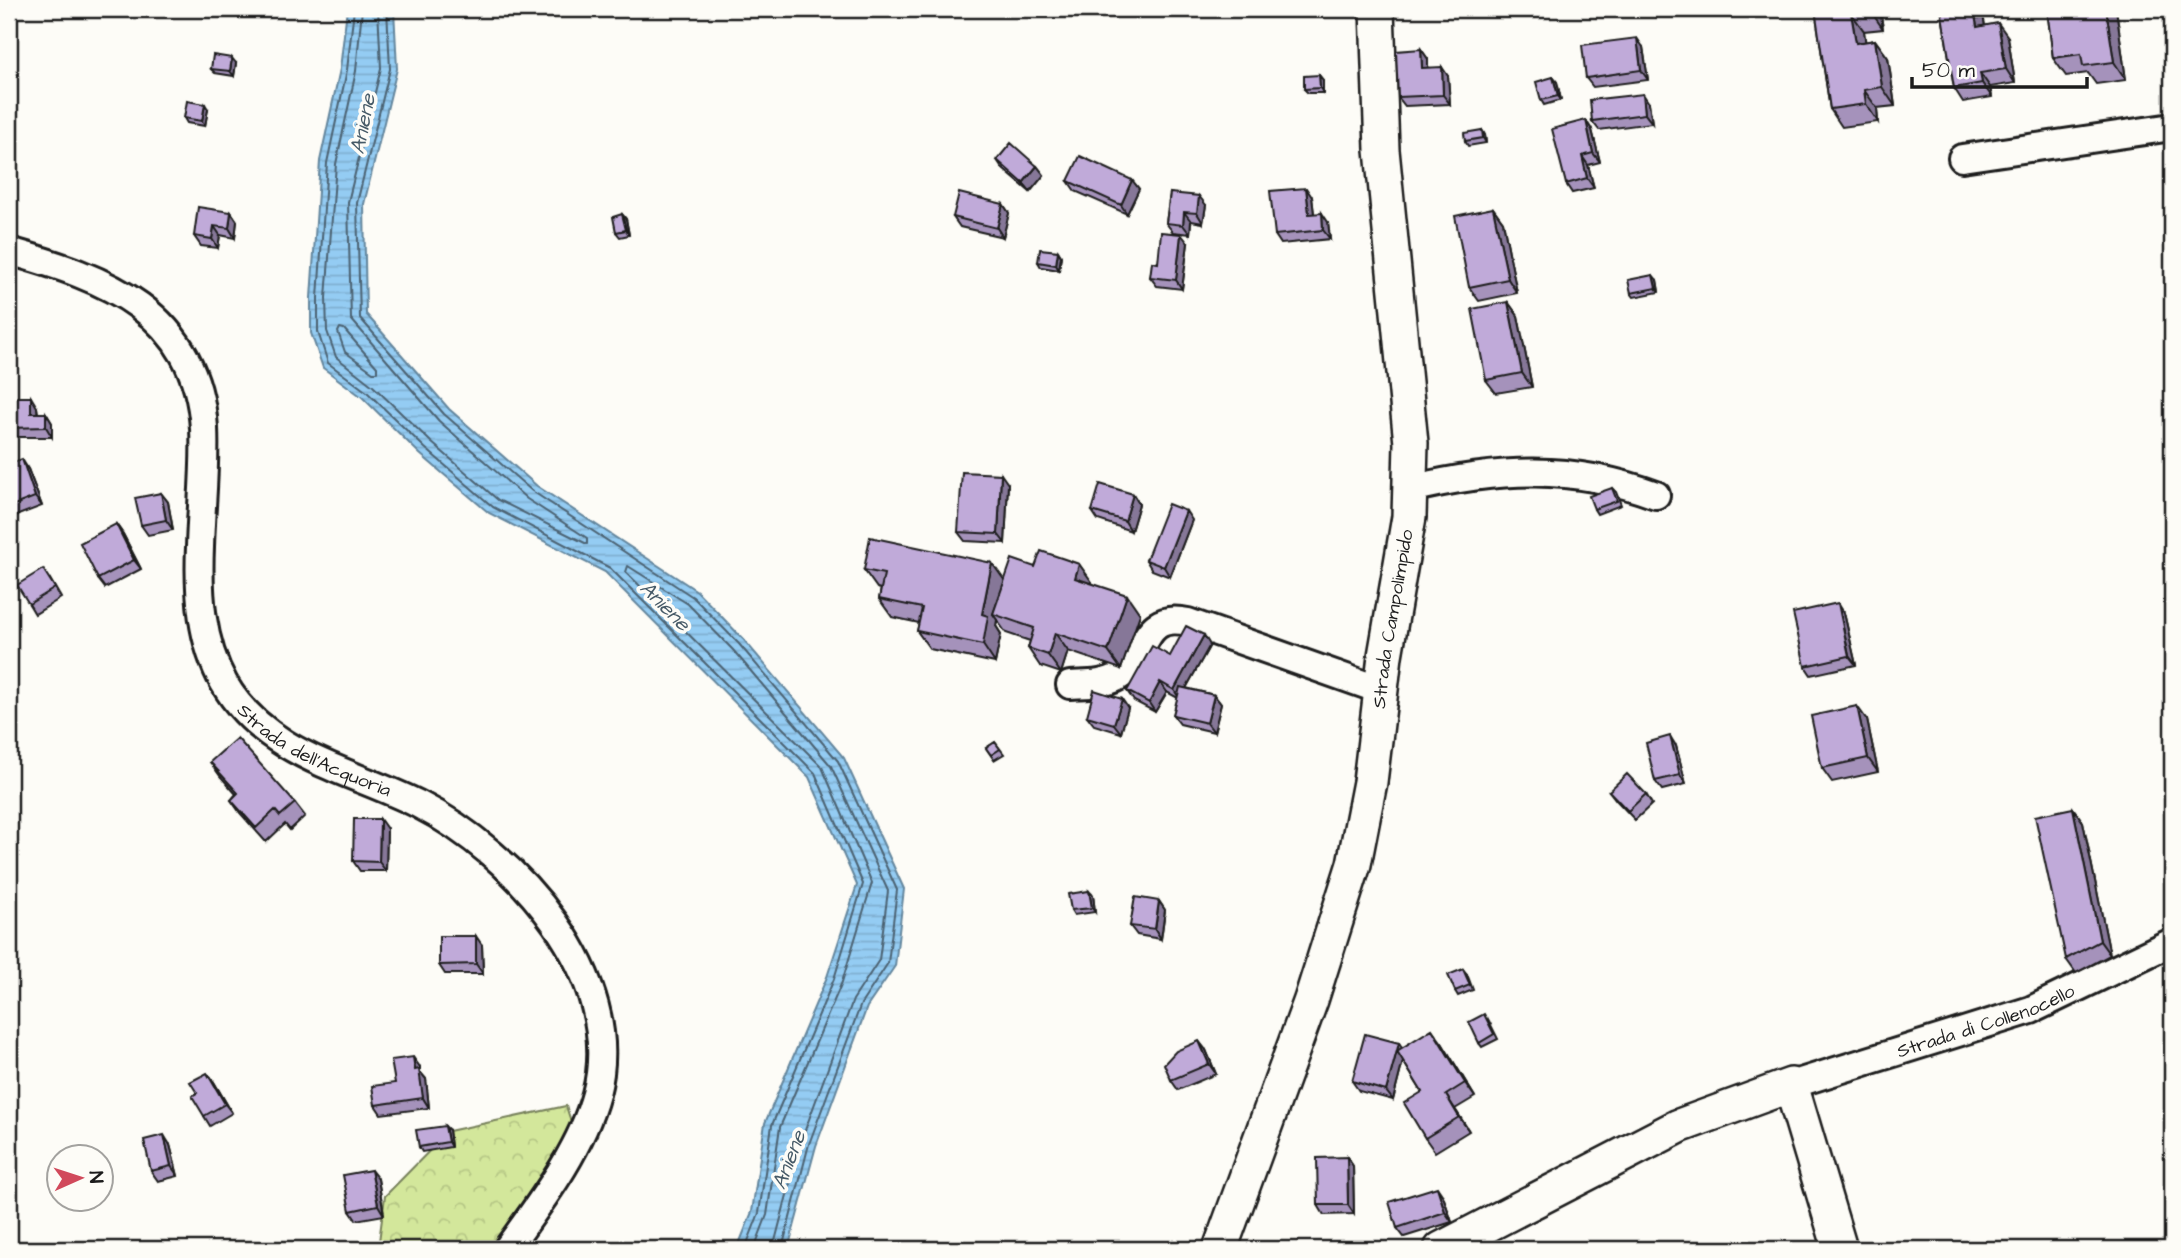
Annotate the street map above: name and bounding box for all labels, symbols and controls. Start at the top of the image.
scale bar [1912,46,2086,90]
text: 50 m [1922,56,1976,85]
water label: Aniene [343,90,383,156]
street label: Strada Campolimpido [1365,527,1420,710]
water label: Aniene [633,574,698,639]
street label: Strada dell'Acquoria [231,698,396,804]
street label: Strada di Collenocello [1893,977,2080,1065]
water label: Aniene [765,1125,814,1193]
north arrow [46,1142,116,1212]
text: N [82,1171,109,1184]

